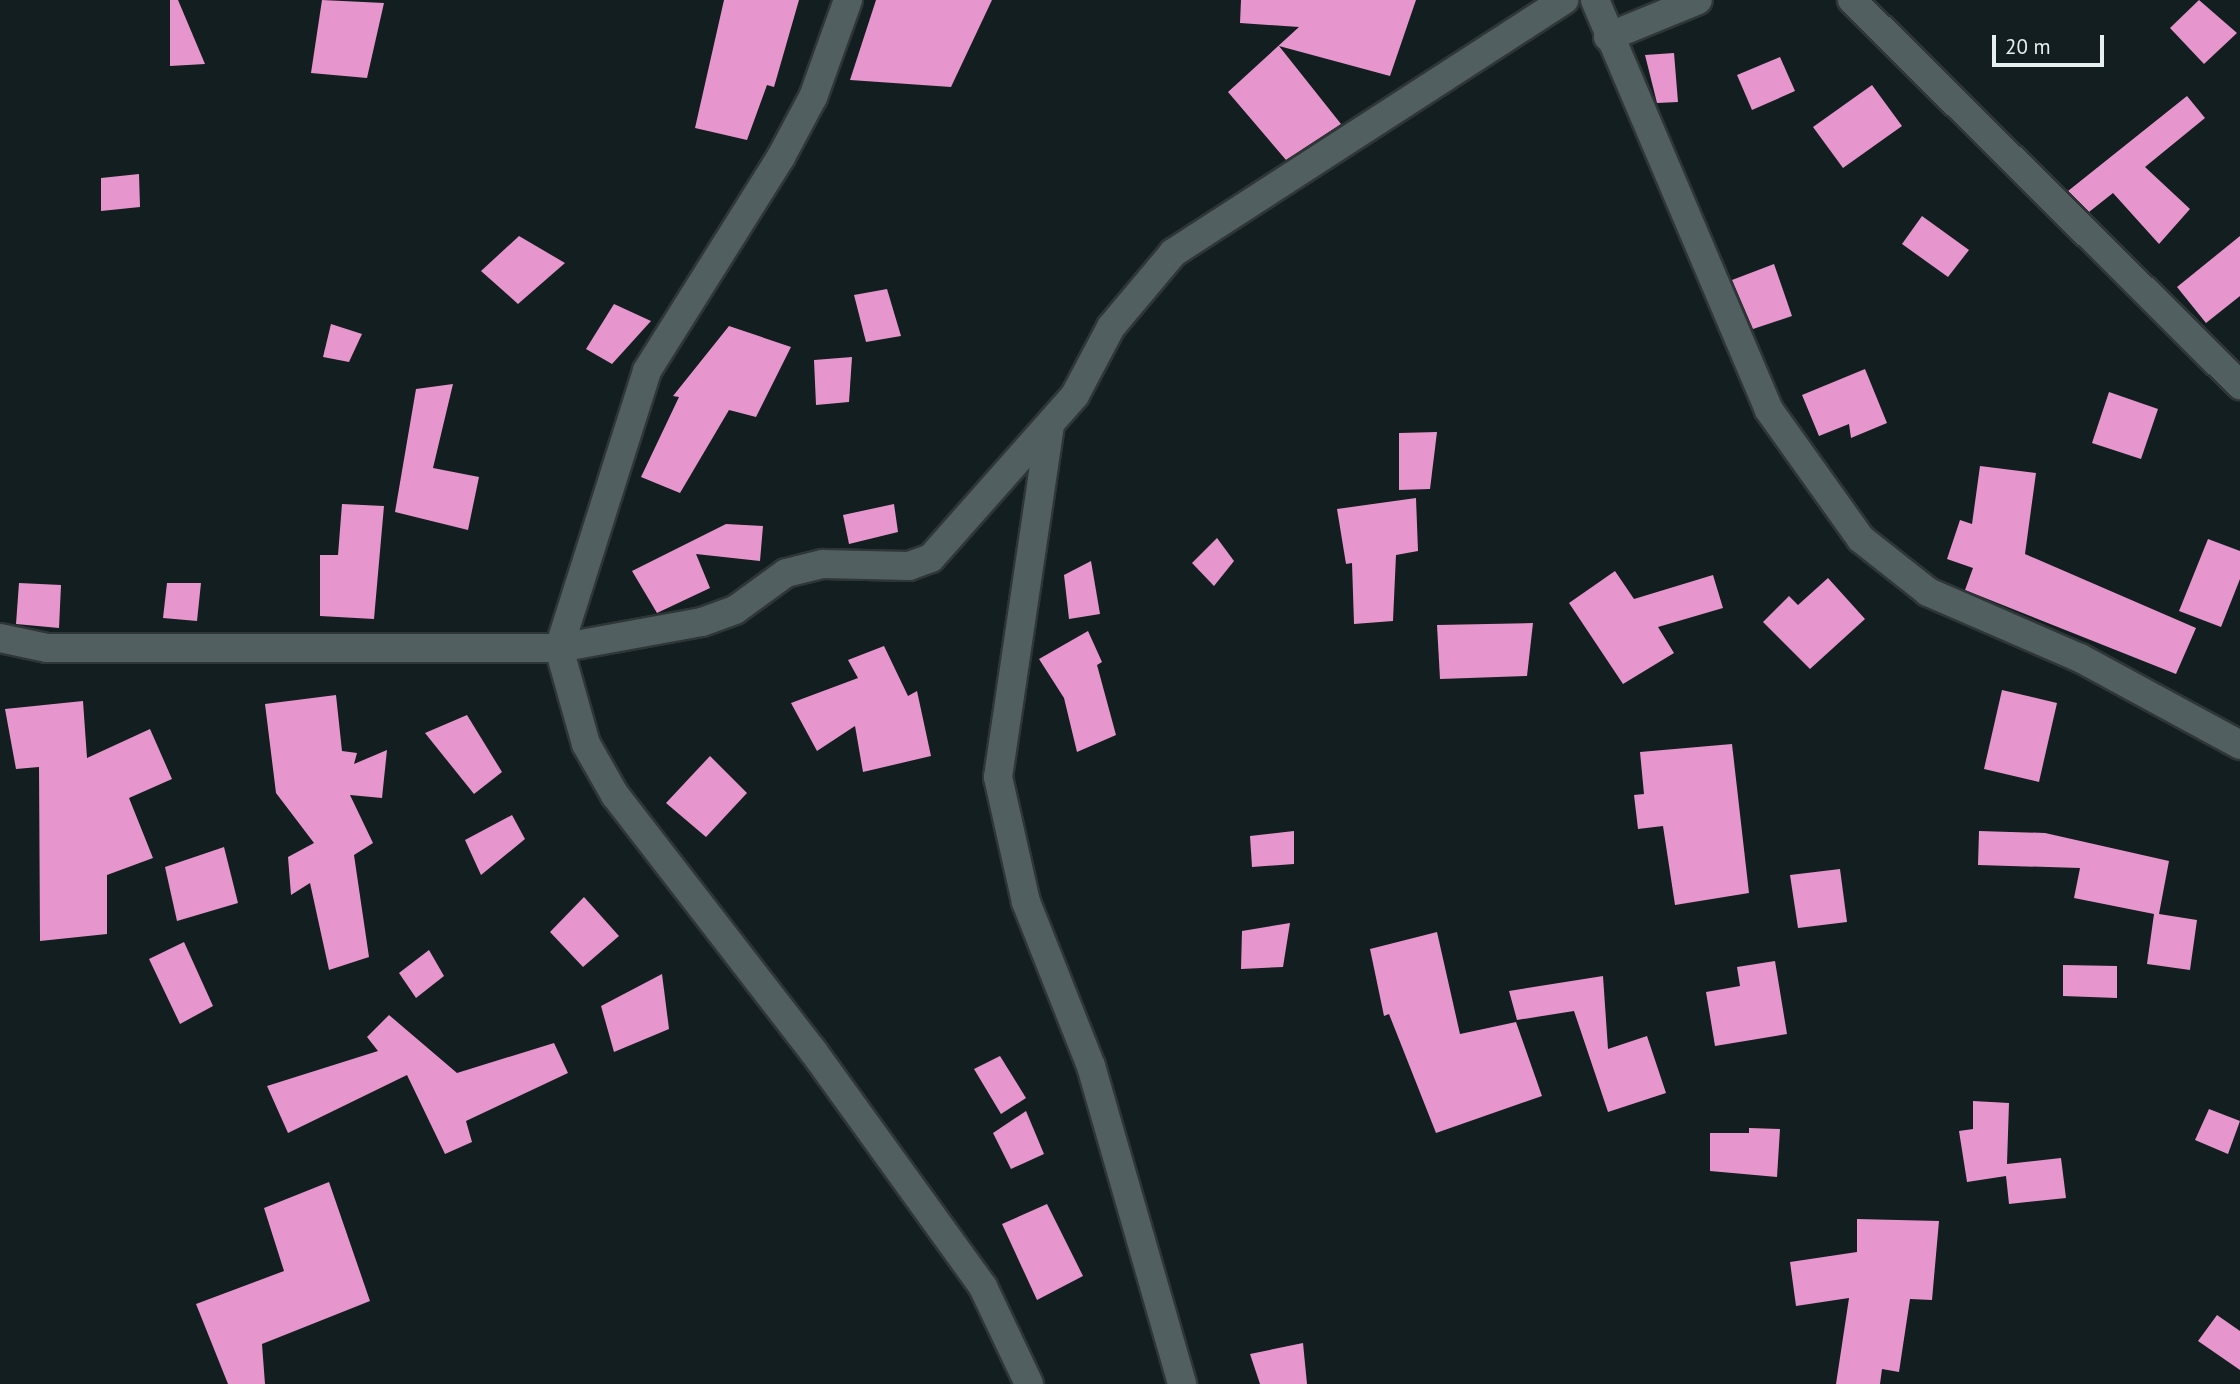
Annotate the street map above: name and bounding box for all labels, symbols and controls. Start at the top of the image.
scale bar [1995,21,2107,65]
text: 20 m [2005,33,2051,60]

